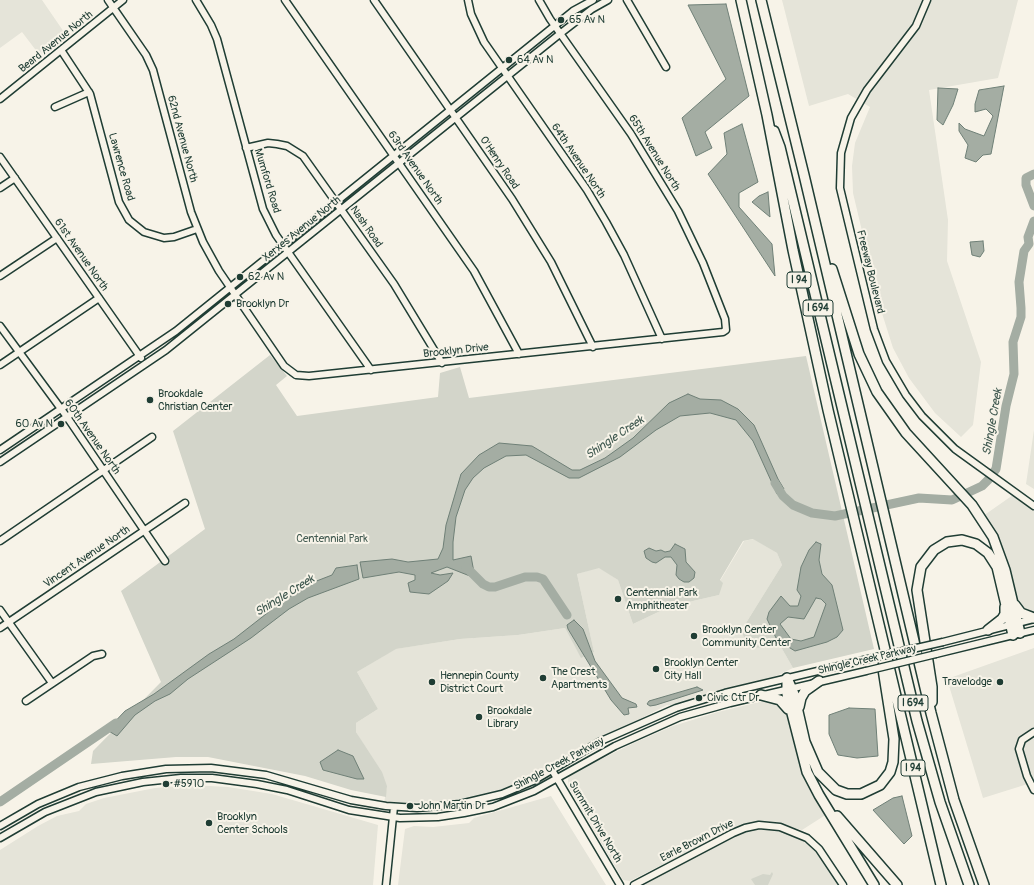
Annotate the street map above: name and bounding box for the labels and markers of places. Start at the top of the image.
place label: 65 Av N [569,13,605,27]
marker: 65 Av N [556,15,566,25]
place label: 64 Av N [517,53,553,67]
marker: 64 Av N [504,55,514,65]
place label: 62 Av N [248,270,284,284]
marker: 62 Av N [235,272,245,282]
place label: Brooklyn Dr [236,297,289,311]
marker: Brooklyn Dr [223,299,233,309]
place label: Brookdale Christian Center [158,387,232,413]
marker: Brookdale Christian Center [145,395,155,405]
place label: 60 Av N [15,417,53,431]
marker: 60 Av N [56,419,66,429]
place label: Centennial Park Amphitheater [626,586,698,612]
marker: Centennial Park Amphitheater [613,594,623,604]
place label: Brooklyn Center Community Center [702,623,791,649]
marker: Brooklyn Center Community Center [689,631,699,641]
place label: Brooklyn Center City Hall [664,656,738,682]
marker: Brooklyn Center City Hall [651,664,661,674]
place label: The Crest Apartments [551,665,607,691]
place label: Hennepin County District Court [440,669,519,695]
marker: The Crest Apartments [538,673,548,683]
place label: Travelodge [942,675,992,689]
marker: Hennepin County District Court [427,677,437,687]
marker: Travelodge [995,677,1005,687]
place label: Civic Ctr Dr [707,691,759,705]
marker: Civic Ctr Dr [694,693,704,703]
place label: Brookdale Library [487,704,532,730]
marker: Brookdale Library [474,712,484,722]
place label: #5910 [174,777,204,791]
marker: #5910 [161,779,171,789]
place label: John Martin Dr [418,799,486,813]
marker: John Martin Dr [405,801,415,811]
place label: Brooklyn Center Schools [217,810,288,836]
marker: Brooklyn Center Schools [204,818,214,828]

